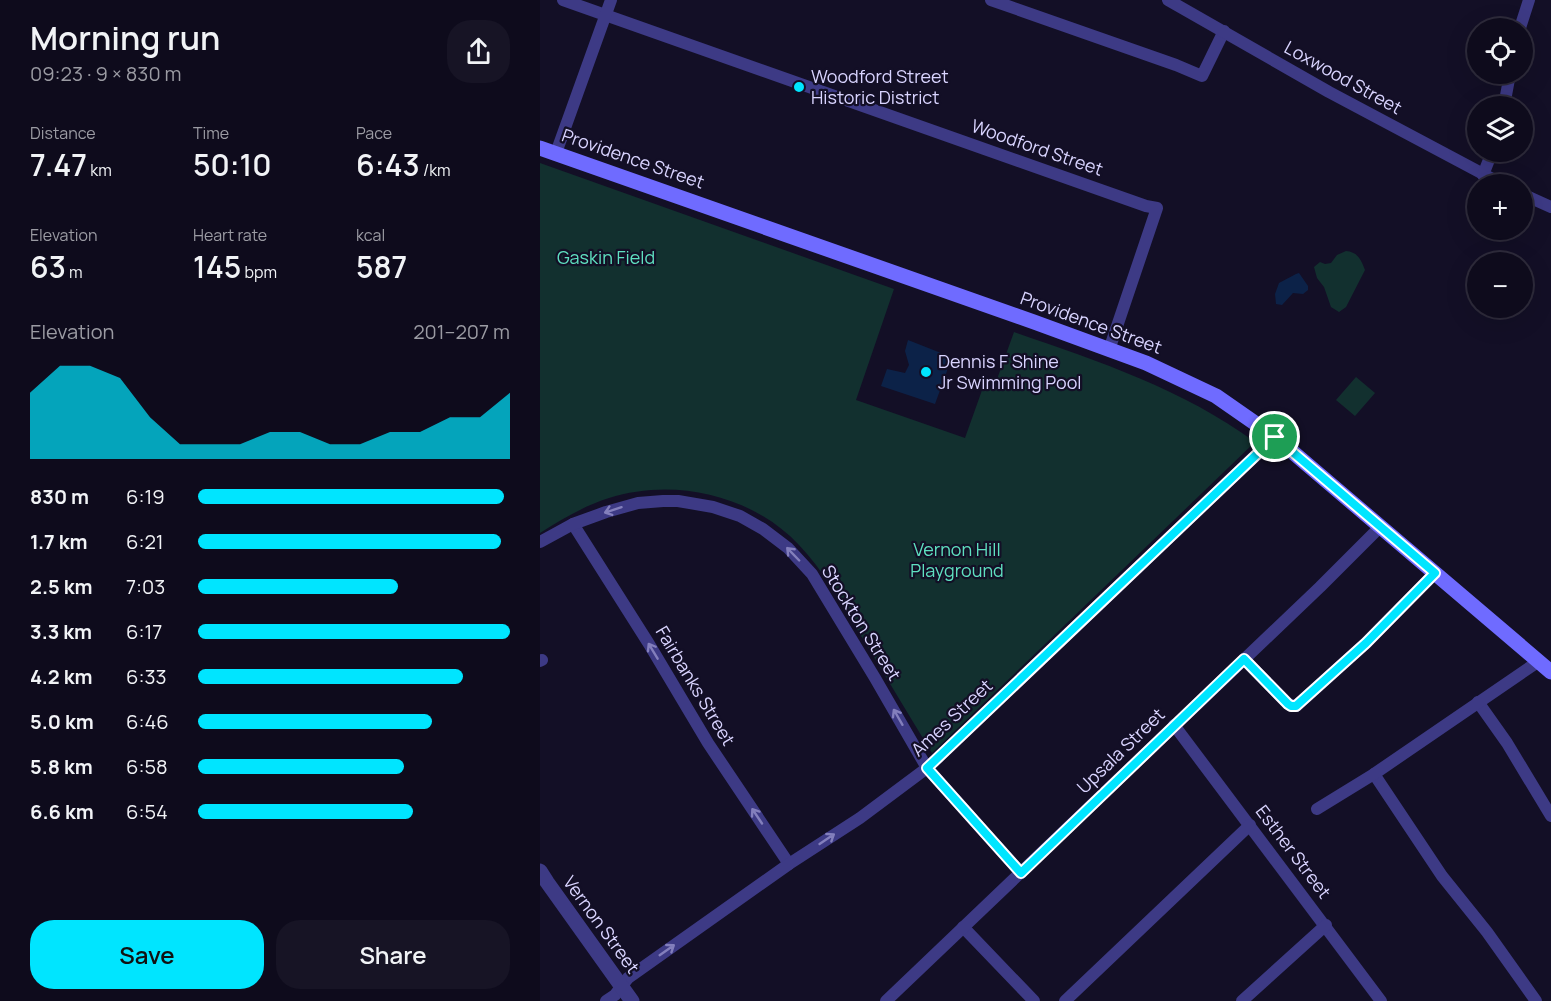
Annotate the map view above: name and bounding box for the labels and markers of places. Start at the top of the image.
place label: Woodford Street Historic District [811,64,949,109]
marker: Woodford Street Historic District [792,80,806,94]
place label: Dennis F Shine Jr Swimming Pool [938,349,1082,394]
marker: Dennis F Shine Jr Swimming Pool [919,365,933,379]
pin [1249,411,1300,462]

